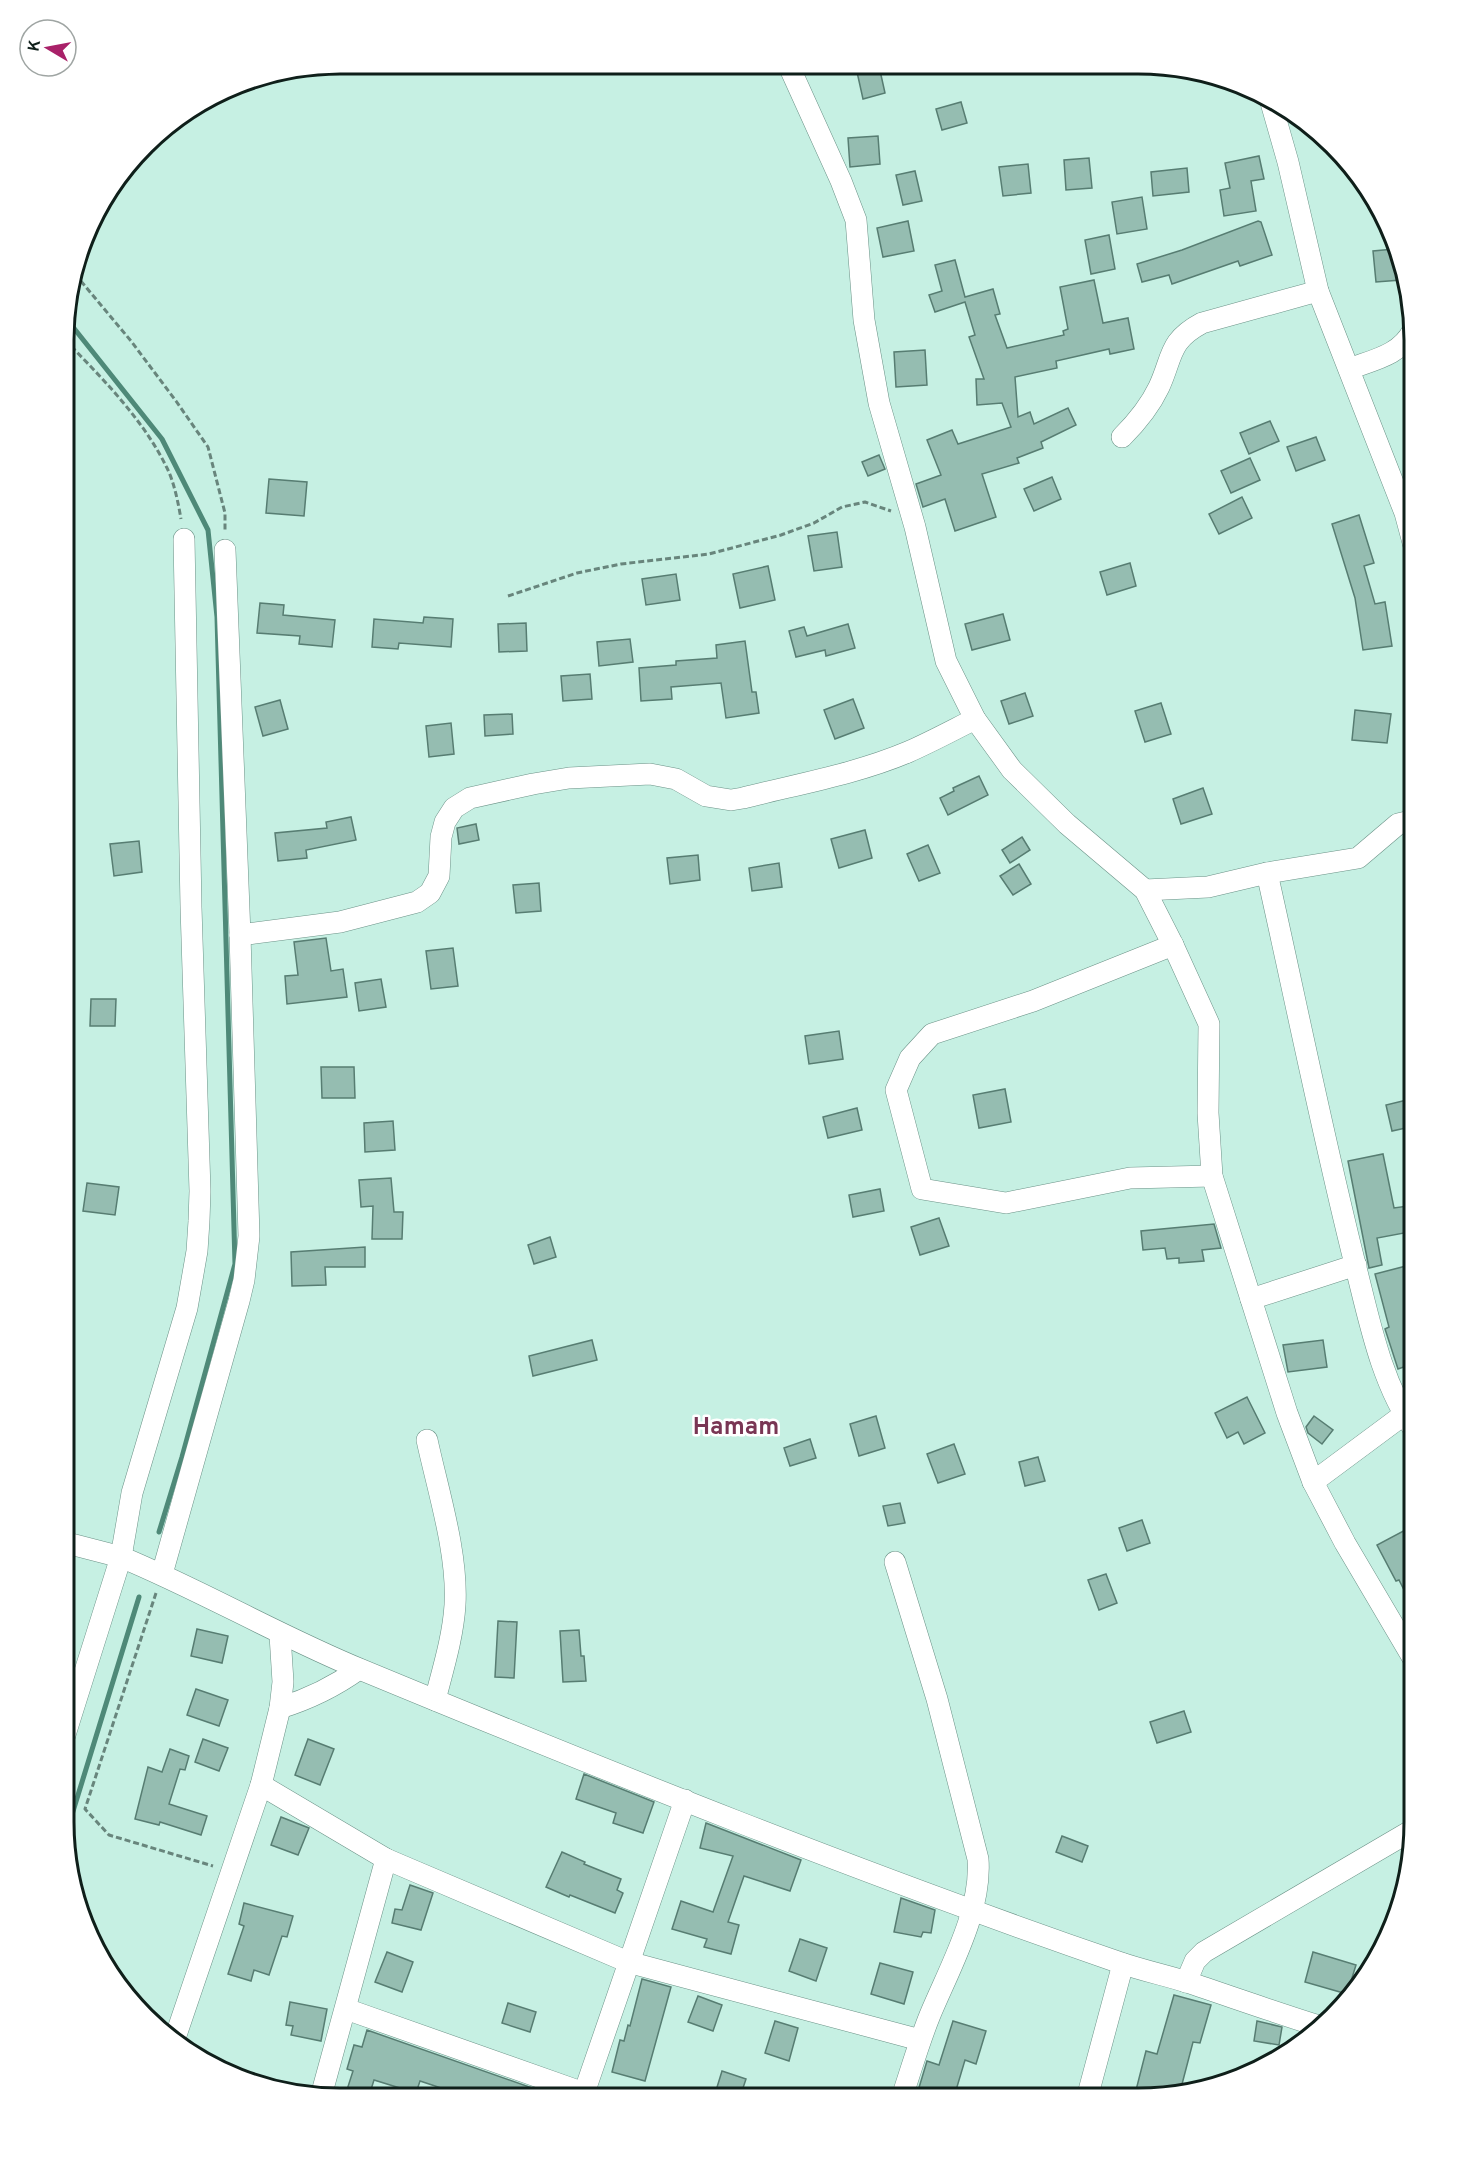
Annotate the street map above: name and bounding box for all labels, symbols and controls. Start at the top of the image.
north arrow [18,18,78,78]
text: K [24,38,46,53]
district label: Hamam [693,1413,779,1443]

